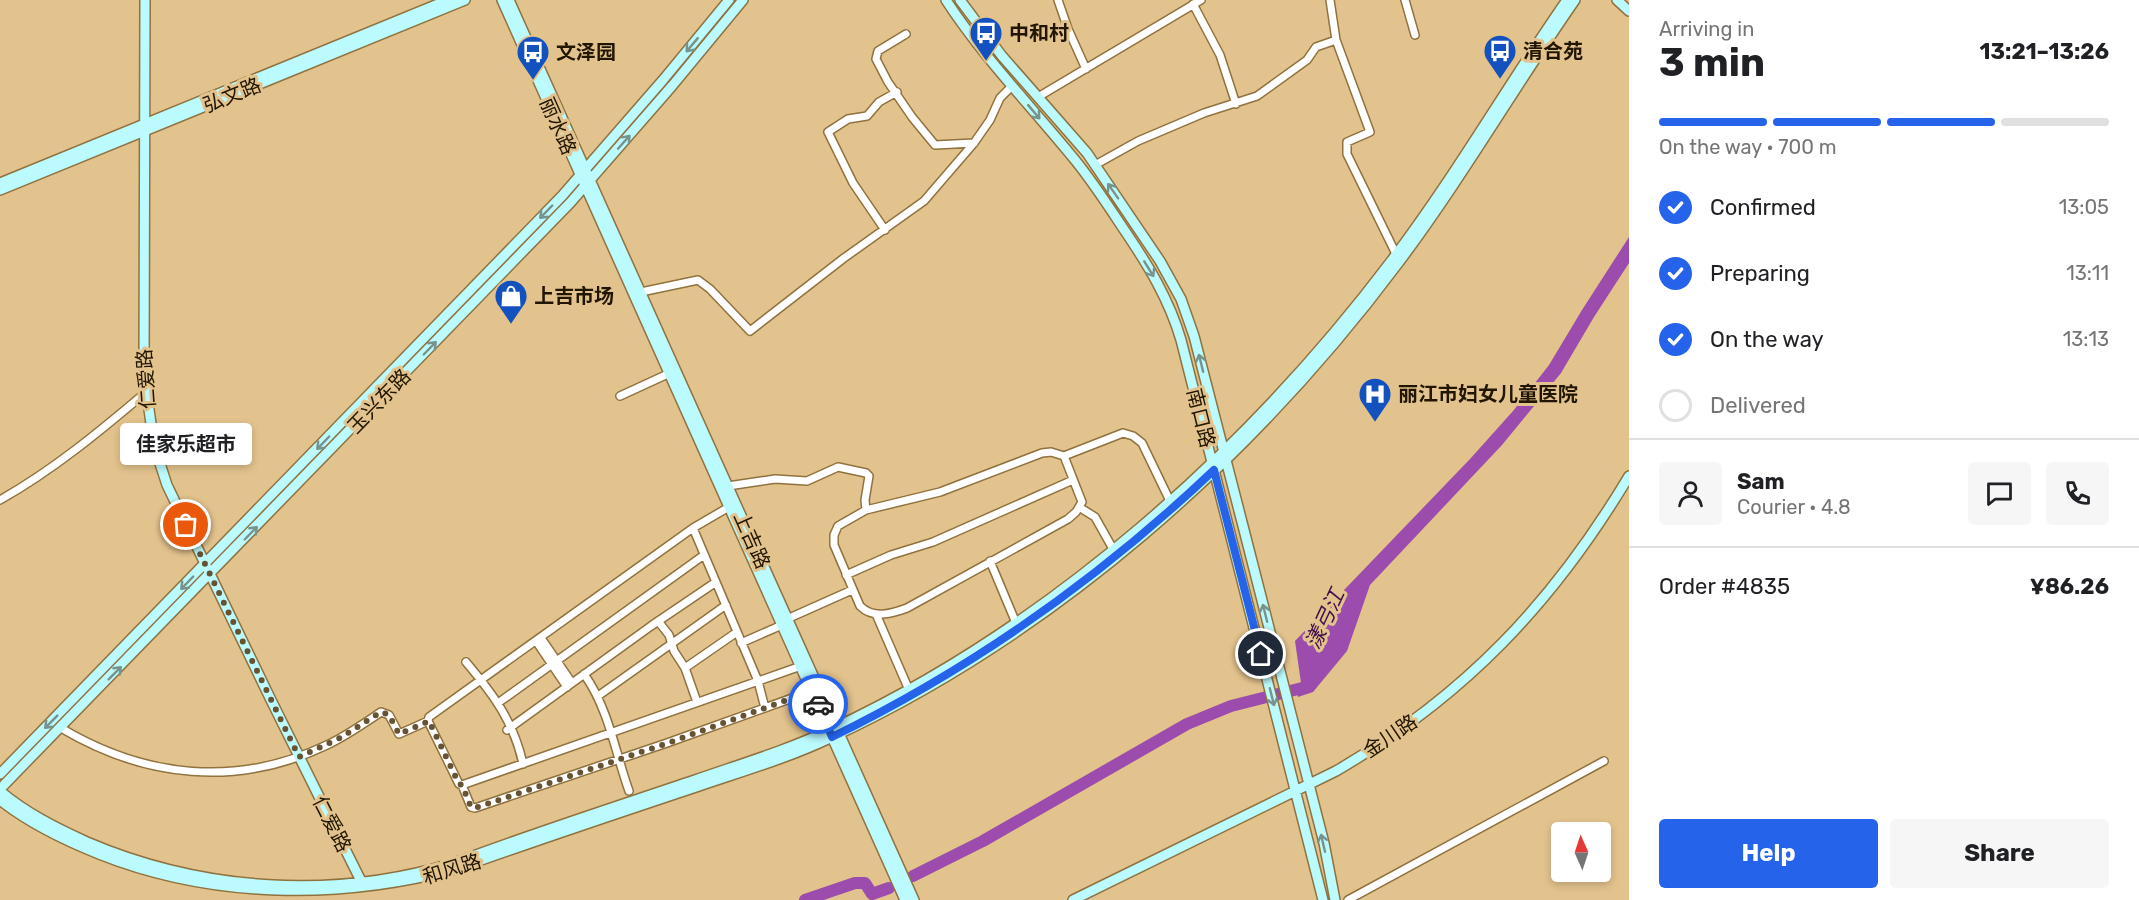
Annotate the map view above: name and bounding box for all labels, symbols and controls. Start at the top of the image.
bus stop icon: 中和村 [968,15,1004,62]
text: Arriving in [1659,17,1754,41]
place label: 中和村 [1009,21,1069,45]
bus stop icon: 清合苑 [1482,33,1518,80]
bus stop icon: 文泽园 [515,34,551,81]
one-way arrow [685,37,699,52]
text: 13:21–13:26 [1980,38,2109,65]
place label: 清合苑 [1523,39,1583,63]
place label: 文泽园 [556,40,616,64]
text: 3 min [1659,40,1765,86]
street label: 弘文路 [200,73,264,117]
street label: 丽水路 [535,94,581,158]
one-way arrow [1027,104,1041,119]
one-way arrow [617,135,631,150]
text: On the way · 700 m [1659,135,1837,159]
one-way arrow [1107,183,1119,199]
icon: check [1659,191,1692,224]
text: Confirmed [1710,194,1816,221]
text: 13:05 [2059,195,2109,219]
one-way arrow [539,204,553,219]
icon: check [1659,257,1692,290]
one-way arrow [1143,260,1156,277]
text: Preparing [1710,260,1810,287]
text: 13:11 [2066,261,2109,285]
shop icon: 上吉市场 [493,278,529,325]
place label: 上吉市场 [534,284,614,308]
icon: check [1659,323,1692,356]
text: On the way [1710,326,1824,353]
text: 13:13 [2063,327,2109,351]
one-way arrow [423,340,437,355]
street label: 仁爱路 [132,348,160,410]
one-way arrow [1194,354,1206,373]
street label: 玉兴东路 [343,364,415,438]
hospital icon: 丽江市妇女儿童医院 [1357,376,1393,423]
place label: 丽江市妇女儿童医院 [1398,382,1578,406]
street label: 南口路 [1182,386,1220,450]
text: Delivered [1710,392,1806,419]
callout: 佳家乐超市 [120,423,252,465]
text: 佳家乐超市 [136,432,236,456]
one-way arrow [316,435,330,450]
button: person [1659,462,1722,525]
button: chat [1968,462,2031,525]
button: phone [2046,462,2109,525]
text: Sam [1737,468,1785,495]
text: Courier · 4.8 [1737,495,1851,519]
pin [160,499,211,550]
icon: bag [169,508,202,541]
street label: 上吉路 [729,508,775,572]
one-way arrow [244,526,258,541]
text: Order #4835 [1659,573,1790,600]
text: ¥86.26 [2030,573,2109,600]
one-way arrow [180,575,195,590]
water label: 漾弓江 [1300,583,1350,653]
one-way arrow [1258,604,1270,623]
pin [1235,628,1286,679]
icon: home [1244,637,1277,670]
one-way arrow [107,665,122,680]
courier [788,674,848,734]
one-way arrow [1266,687,1278,706]
icon: car [802,688,835,721]
street label: 金川路 [1358,709,1422,763]
one-way arrow [43,715,58,730]
street label: 仁爱路 [308,792,356,856]
button: Help [1659,819,1878,888]
button: Share [1890,819,2109,888]
north arrow [1551,822,1611,882]
map controls [1551,822,1611,882]
one-way arrow [1317,833,1329,852]
street label: 和风路 [420,849,484,889]

